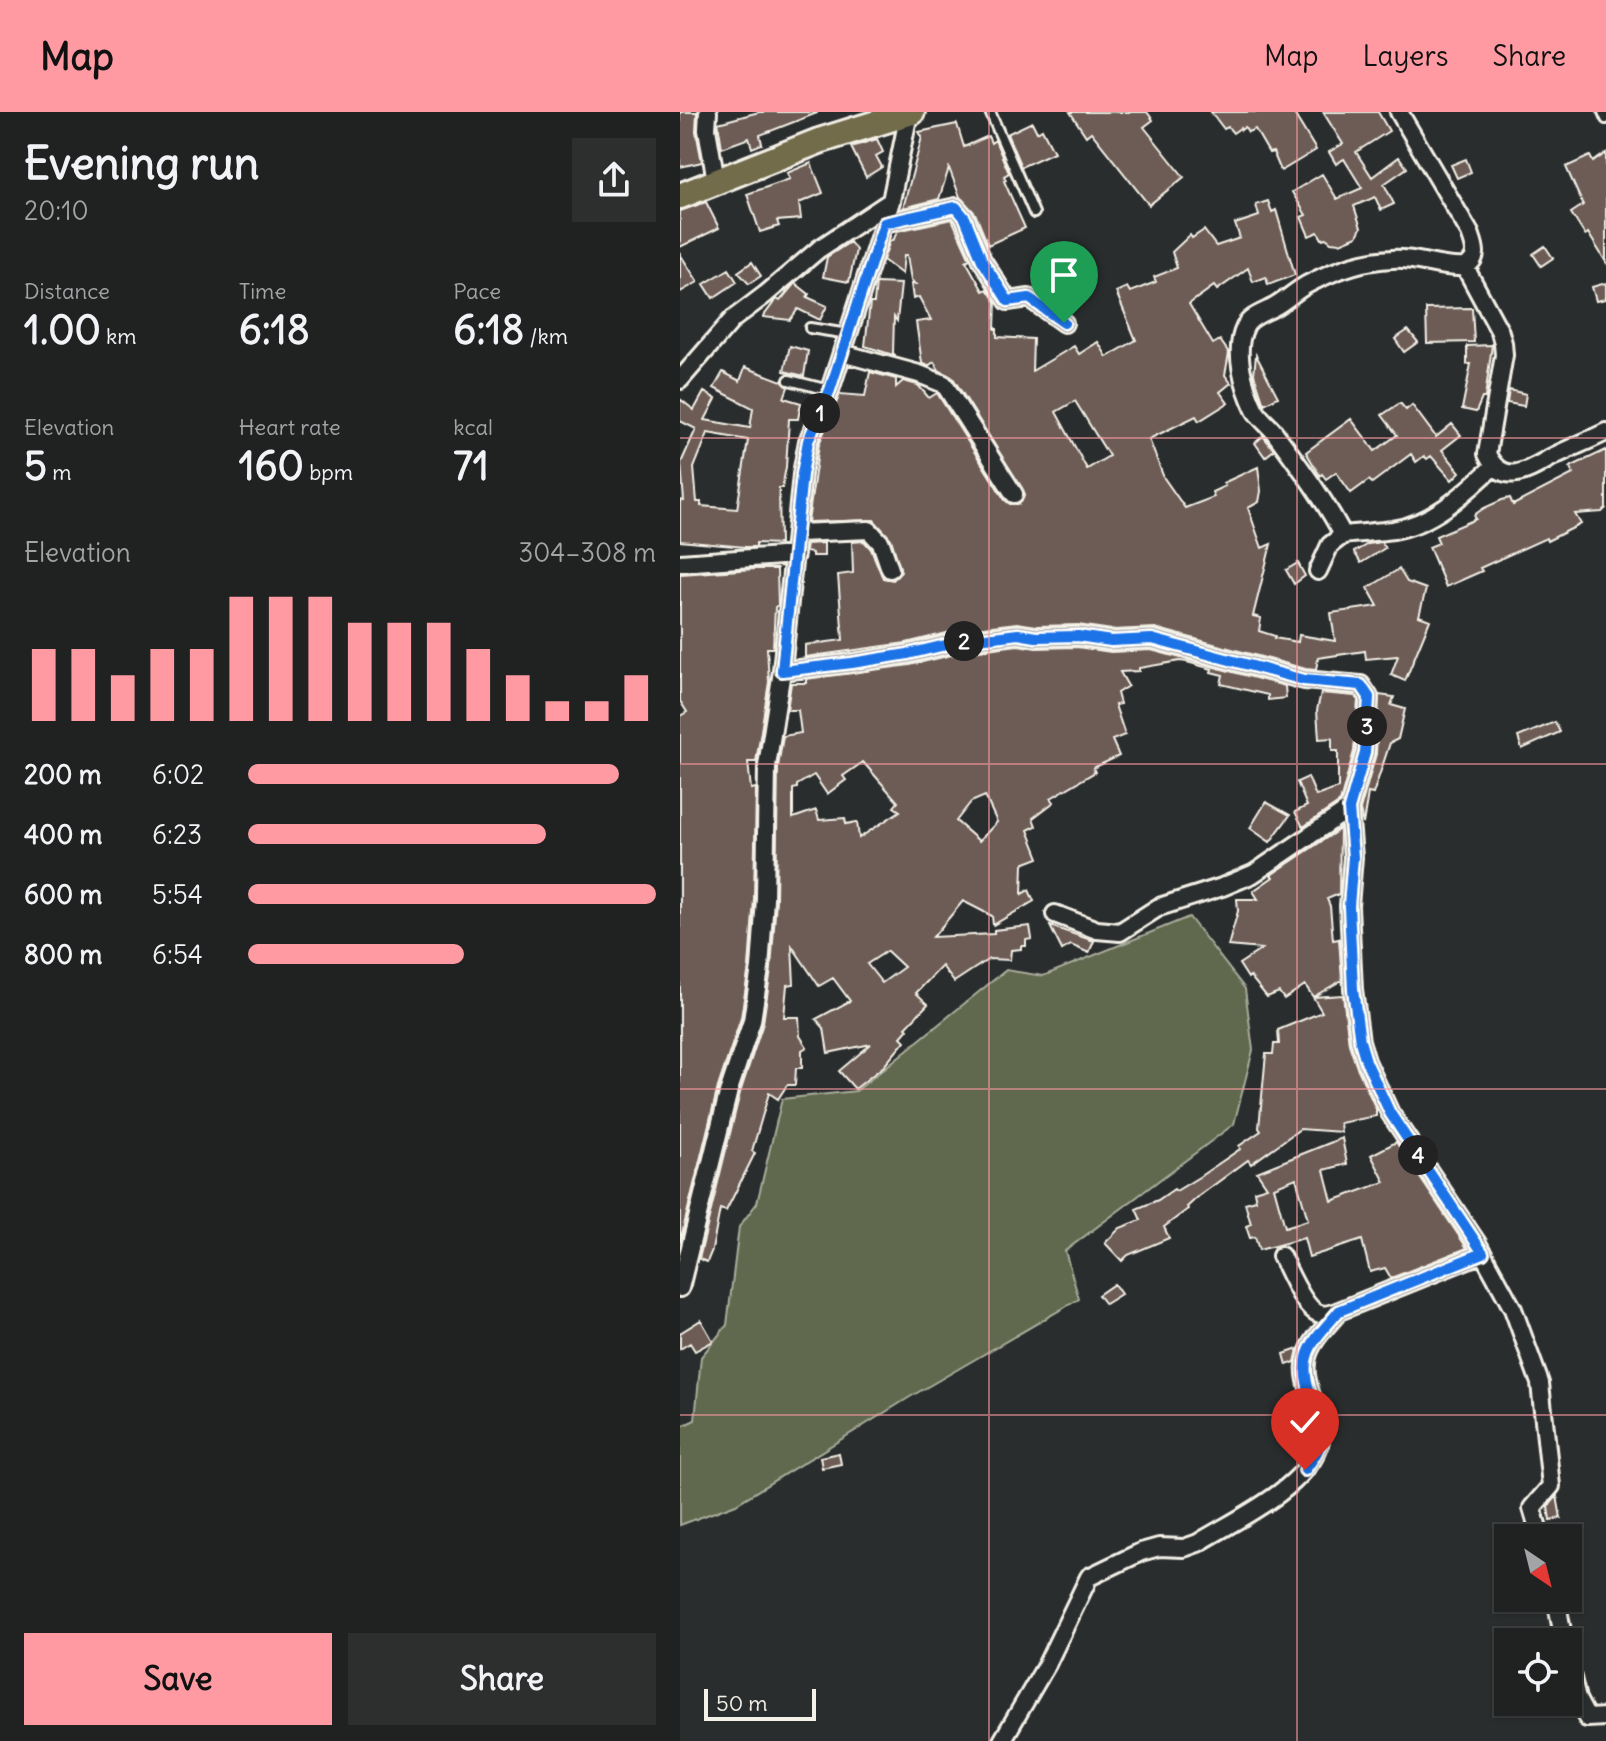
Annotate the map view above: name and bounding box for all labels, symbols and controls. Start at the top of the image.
text: Map [40,33,114,80]
text: Map [1264,38,1319,74]
text: Layers [1363,38,1449,74]
text: Share [1493,38,1566,74]
text: Evening run [24,136,259,191]
button: share [572,138,656,222]
text: 20:10 [24,194,89,227]
pin [1030,241,1098,323]
icon: arrive [1042,253,1086,297]
text: Distance [24,277,110,305]
text: Time [239,277,286,305]
text: Pace [453,277,501,305]
text: 1.00 [24,305,101,355]
text: 6:18 [239,305,310,355]
text: 6:18 [453,305,524,355]
text: km [101,322,137,350]
text: /km [524,322,568,350]
pin: 1 [800,393,840,433]
text: 1 [816,399,824,427]
text: Elevation [24,413,114,441]
text: Heart rate [239,413,341,441]
text: kcal [453,413,493,441]
text: 5 [24,441,47,491]
text: 160 [239,441,304,491]
text: 71 [453,441,489,491]
text: m [47,458,72,486]
text: bpm [304,458,353,486]
text: Elevation [24,536,131,569]
text: 304–308 m [518,536,656,569]
pin: 2 [944,621,984,661]
text: 2 [958,627,970,655]
pin: 3 [1347,706,1387,746]
text: 3 [1361,712,1373,740]
text: 200 m [24,758,101,791]
text: 6:02 [152,758,204,791]
text: 400 m [24,818,102,851]
text: 6:23 [152,818,202,851]
text: 600 m [24,878,102,911]
text: 5:54 [152,878,203,911]
text: 800 m [24,938,102,971]
text: 6:54 [152,938,203,971]
pin: 4 [1398,1135,1438,1175]
text: 4 [1412,1141,1424,1169]
pin [1271,1388,1339,1470]
icon: check [1283,1400,1327,1444]
north arrow [1494,1524,1582,1612]
map controls [1494,1524,1582,1716]
button: locate [1494,1628,1582,1716]
button: Save [24,1633,332,1725]
button: Share [348,1633,656,1725]
scale bar [704,1685,816,1721]
text: 50 m [716,1689,768,1717]

